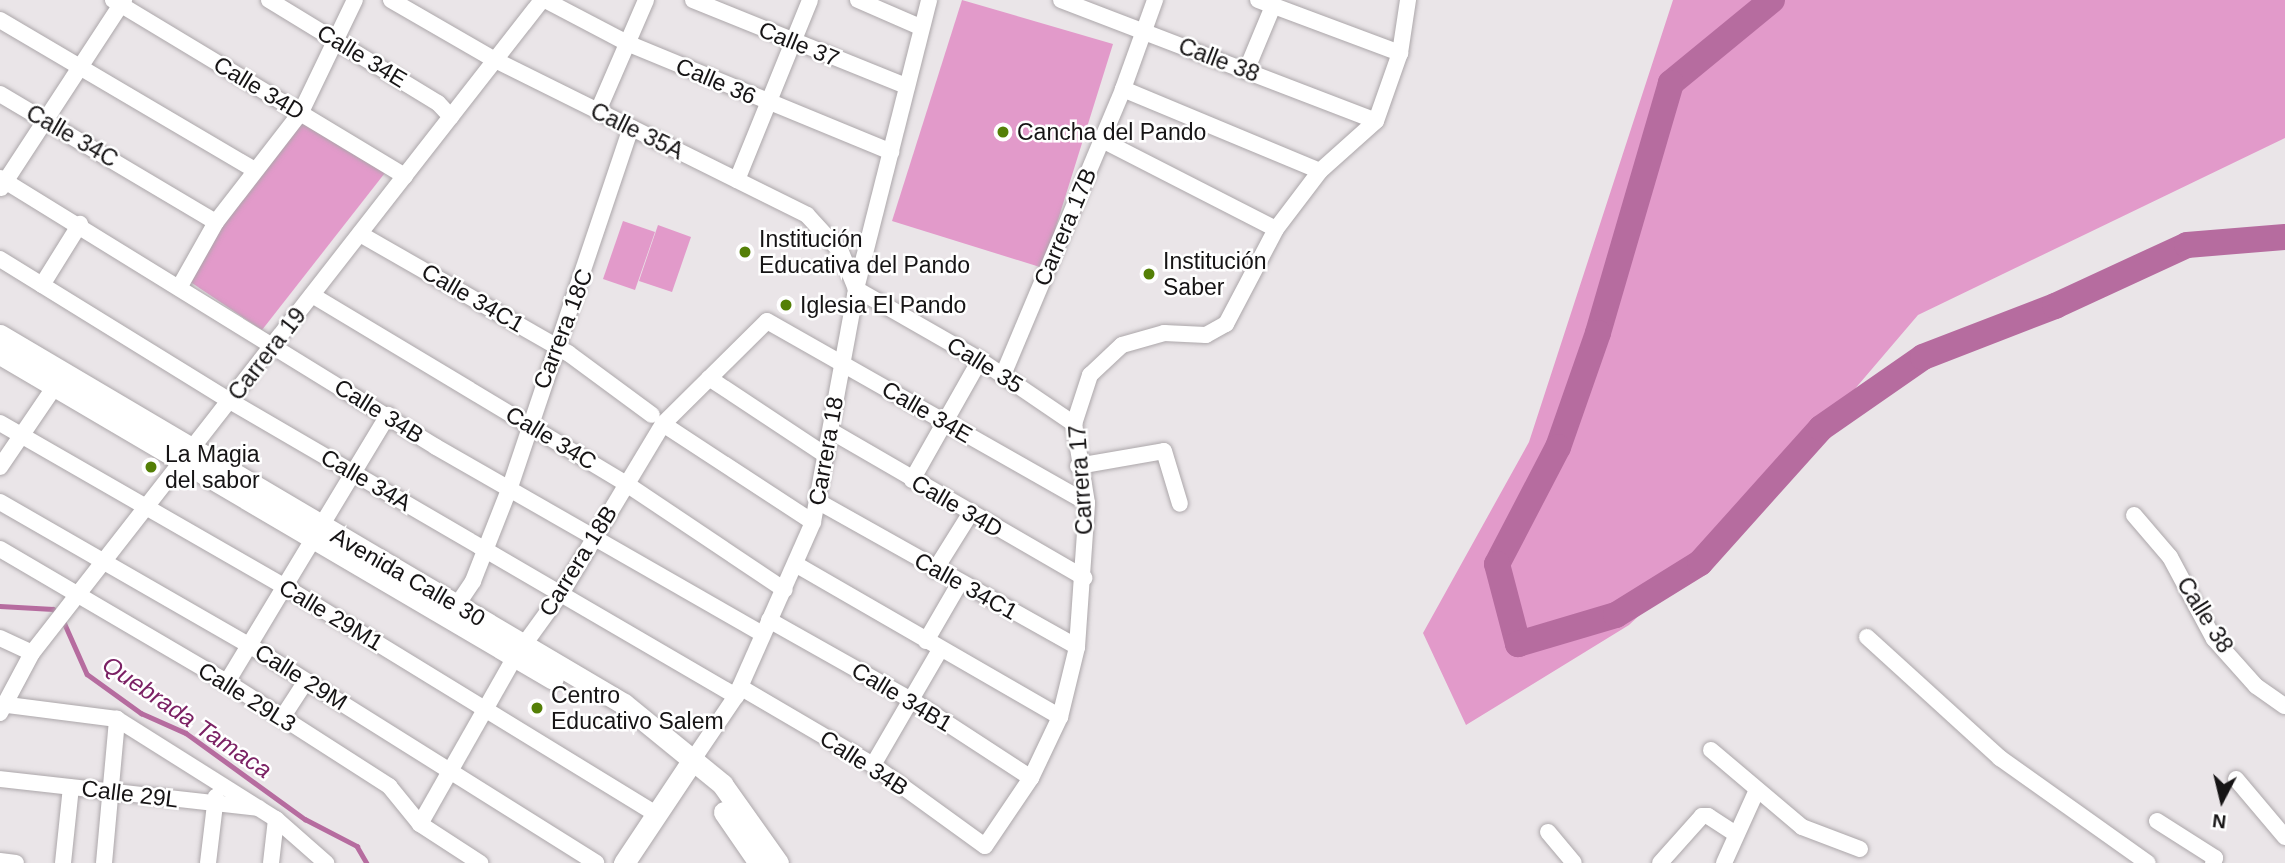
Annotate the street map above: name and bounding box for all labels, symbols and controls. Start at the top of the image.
street label: Calle 37 [755,15,843,73]
street label: Calle 34E [312,18,412,94]
street label: Calle 38 [1175,32,1263,88]
street label: Calle 34D [209,50,309,126]
street label: Calle 36 [672,52,760,110]
street label: Calle 35A [586,97,688,165]
street label: Calle 34C [21,99,123,173]
place label: Cancha del Pando [1017,118,1206,146]
marker: Cancha del Pando [995,124,1011,140]
street label: Carrera 17B [1028,164,1102,290]
place label: Institución Educativa del Pando [759,225,970,279]
marker: Institución Educativa del Pando [737,244,753,260]
place label: Institución Saber [1163,247,1267,301]
street label: Calle 34C1 [417,258,529,338]
street label: Carrera 18C [527,265,599,393]
marker: Institución Saber [1141,266,1157,282]
place label: Iglesia El Pando [800,291,966,319]
marker: Iglesia El Pando [778,297,794,313]
street label: Carrera 19 [222,302,312,406]
street label: Calle 35 [942,331,1028,399]
street label: Calle 34B [329,373,429,449]
street label: Calle 34E [877,375,977,449]
street label: Carrera 18 [803,394,849,508]
street label: Calle 34C [501,400,601,476]
street label: Carrera 17 [1063,424,1099,536]
place label: La Magia del sabor [165,440,260,494]
street label: Calle 34A [316,443,416,517]
marker: La Magia del sabor [143,459,159,475]
street label: Calle 34D [906,469,1008,543]
street label: Carrera 18B [533,501,623,621]
street label: Avenida Calle 30 [326,522,490,632]
street label: Calle 34C1 [910,546,1022,626]
street label: Calle 38 [2171,572,2239,658]
street label: Calle 29M1 [274,573,388,657]
street label: Calle 29M [250,638,352,716]
water label: Quebrada Tamaca [97,650,277,784]
street label: Calle 29L3 [193,656,301,738]
street label: Calle 34B1 [847,656,957,738]
place label: Centro Educativo Salem [551,681,724,735]
marker: Centro Educativo Salem [529,700,545,716]
street label: Calle 34B [815,724,913,802]
north arrow [2187,765,2257,835]
street label: Calle 29L [80,774,180,814]
text: N [2211,810,2227,833]

